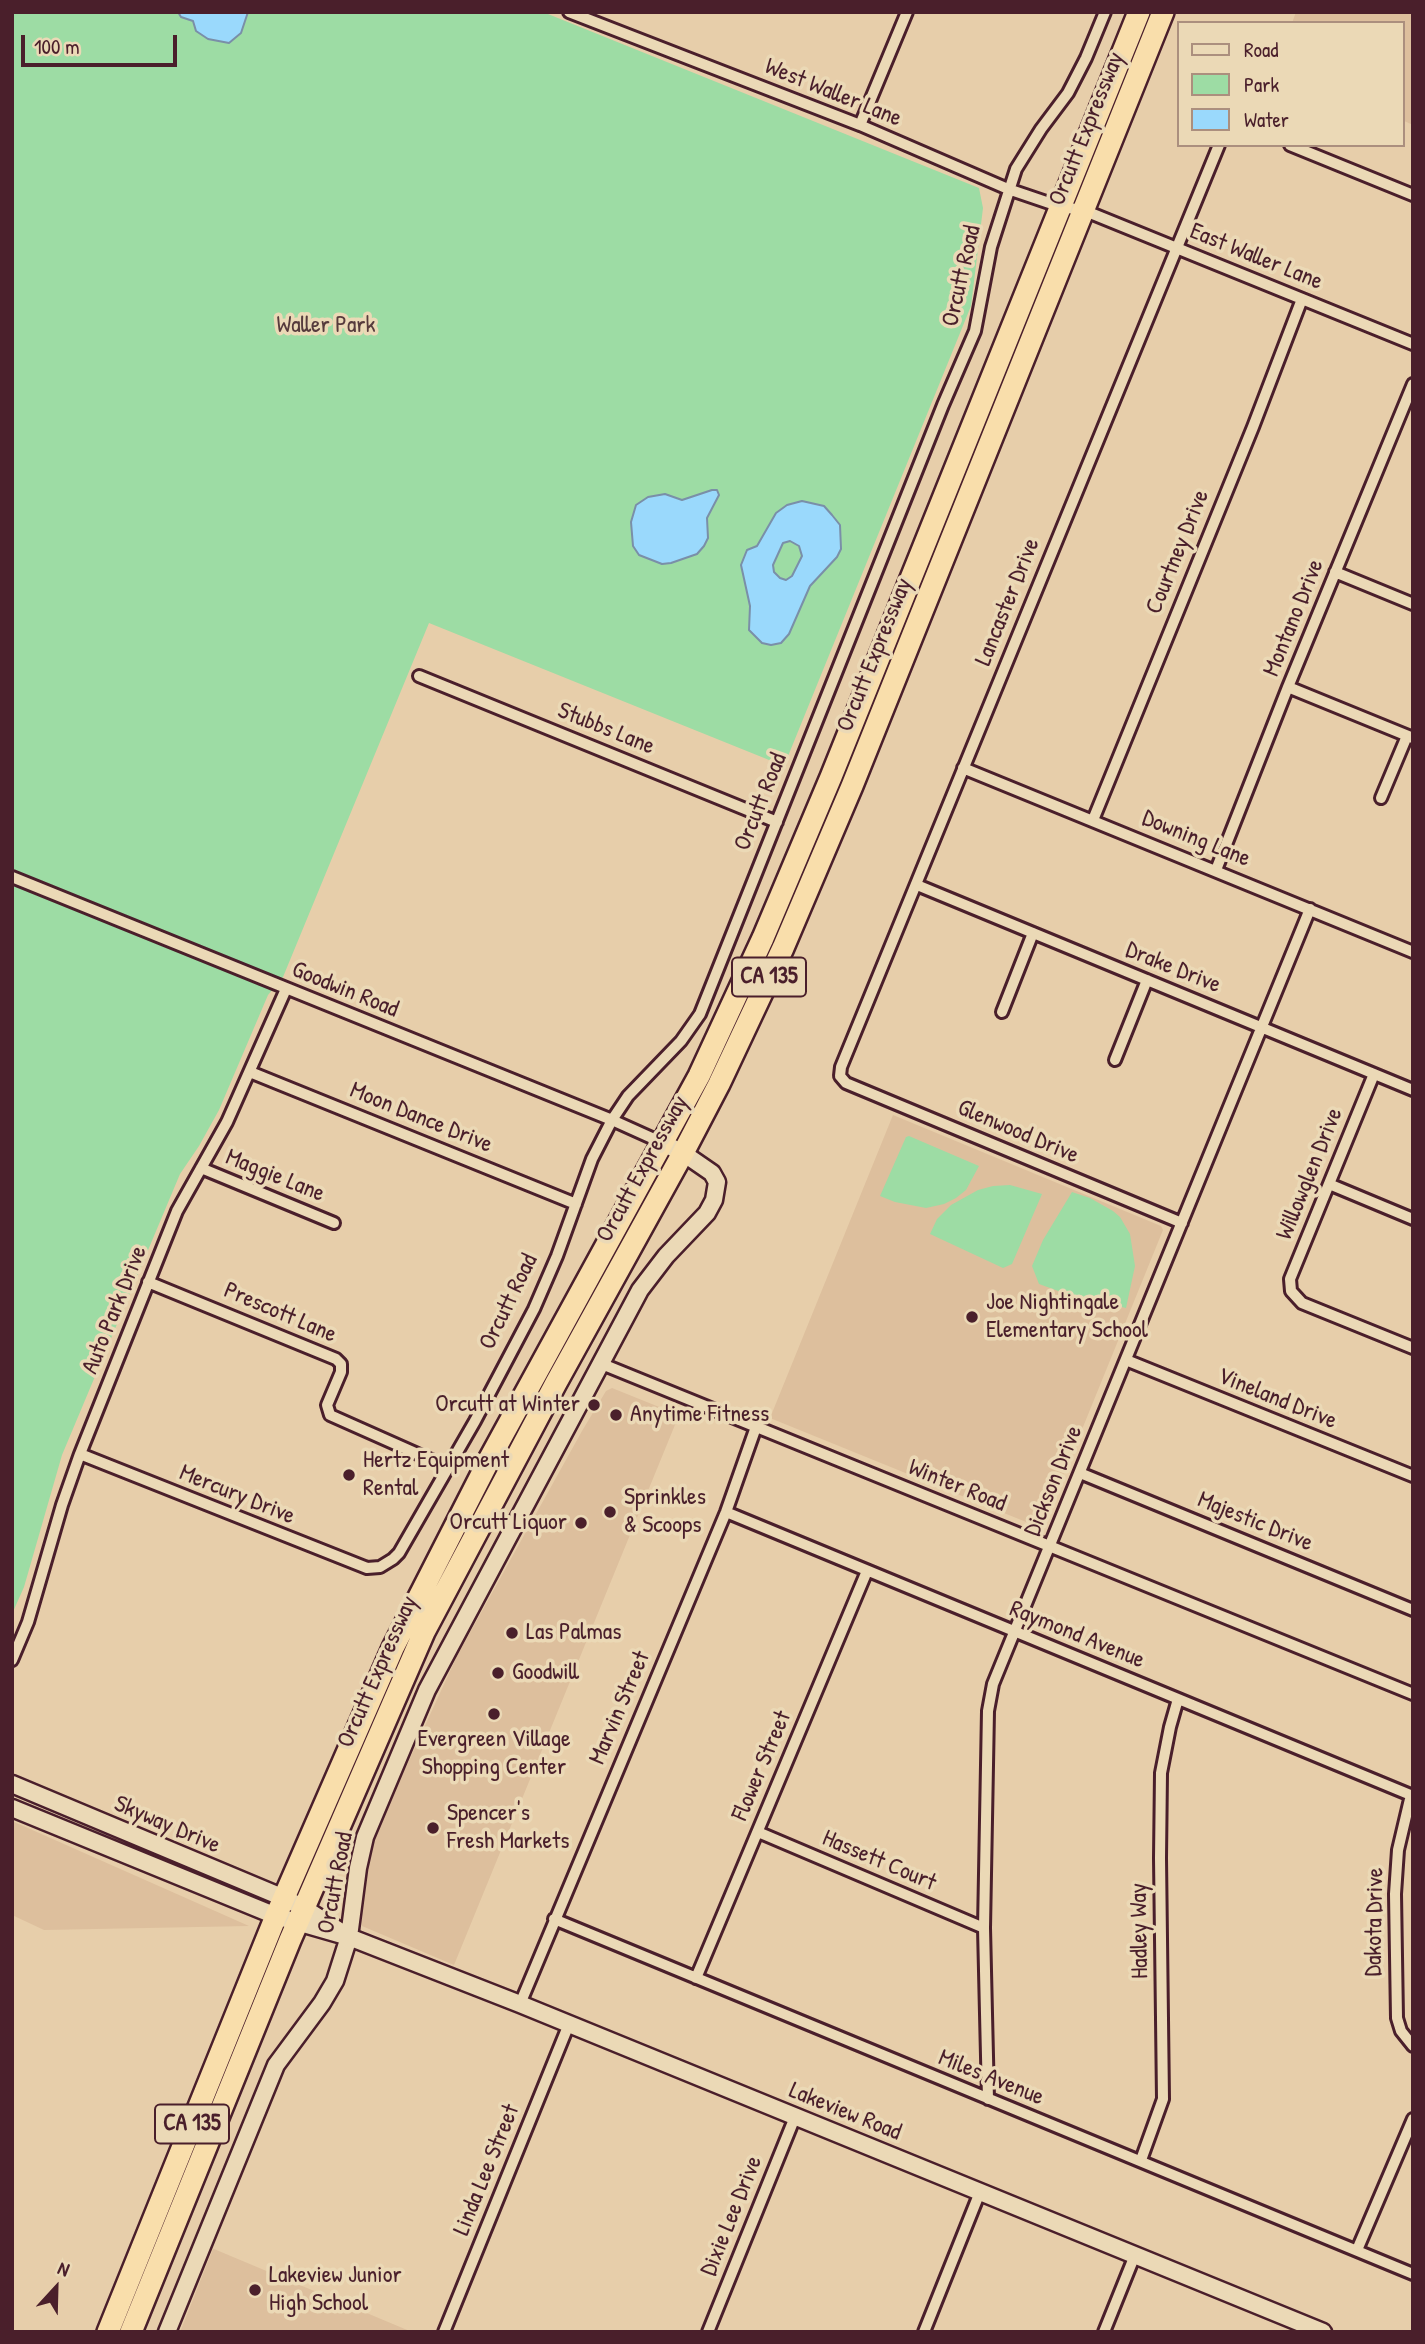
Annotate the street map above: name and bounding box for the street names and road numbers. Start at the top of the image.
street label: Orcutt Expressway [1043,48,1131,210]
street label: West Waller Lane [760,53,906,133]
street label: East Waller Lane [1185,217,1327,297]
street label: Orcutt Road [936,223,988,329]
street label: Courtney Drive [1140,486,1216,618]
street label: Lancaster Drive [969,534,1047,670]
street label: Montano Drive [1257,555,1331,681]
street label: Orcutt Expressway [831,574,919,736]
street label: Stubbs Lane [553,697,659,761]
street label: Orcutt Road [728,749,794,855]
street label: Downing Lane [1138,804,1254,874]
street label: Drake Drive [1121,936,1225,1000]
street label: Goodwin Road [287,956,403,1024]
road number: CA 135 [732,958,806,996]
street label: Moon Dance Drive [346,1076,496,1160]
street label: Orcutt Expressway [591,1091,695,1247]
street label: Glenwood Drive [953,1094,1083,1170]
street label: Willowglen Drive [1271,1104,1349,1244]
street label: Maggie Lane [221,1143,329,1209]
street label: Auto Park Drive [76,1242,154,1378]
street label: Orcutt Road [474,1249,544,1355]
street label: Prescott Lane [219,1276,341,1350]
street label: Vineland Drive [1213,1362,1341,1436]
street label: Dickson Drive [1019,1422,1089,1540]
street label: Winter Road [904,1453,1010,1519]
street label: Mercury Drive [175,1459,299,1531]
street label: Majestic Drive [1193,1486,1317,1558]
street label: Orcutt Expressway [332,1592,424,1752]
street label: Raymond Avenue [1005,1595,1149,1675]
street label: Marvin Street [583,1647,657,1769]
street label: Flower Street [726,1707,798,1825]
street label: Skyway Drive [110,1790,224,1860]
street label: Hassett Court [818,1824,940,1898]
street label: Orcutt Road [312,1830,360,1936]
street label: Dakota Drive [1360,1867,1390,1977]
street label: Hadley Way [1125,1883,1155,1979]
street label: Miles Avenue [934,2044,1048,2112]
street label: Lakeview Road [785,2076,905,2148]
street label: Linda Lee Street [448,2100,526,2240]
road number: CA 135 [155,2104,229,2144]
street label: Dixie Lee Drive [695,2152,769,2280]

